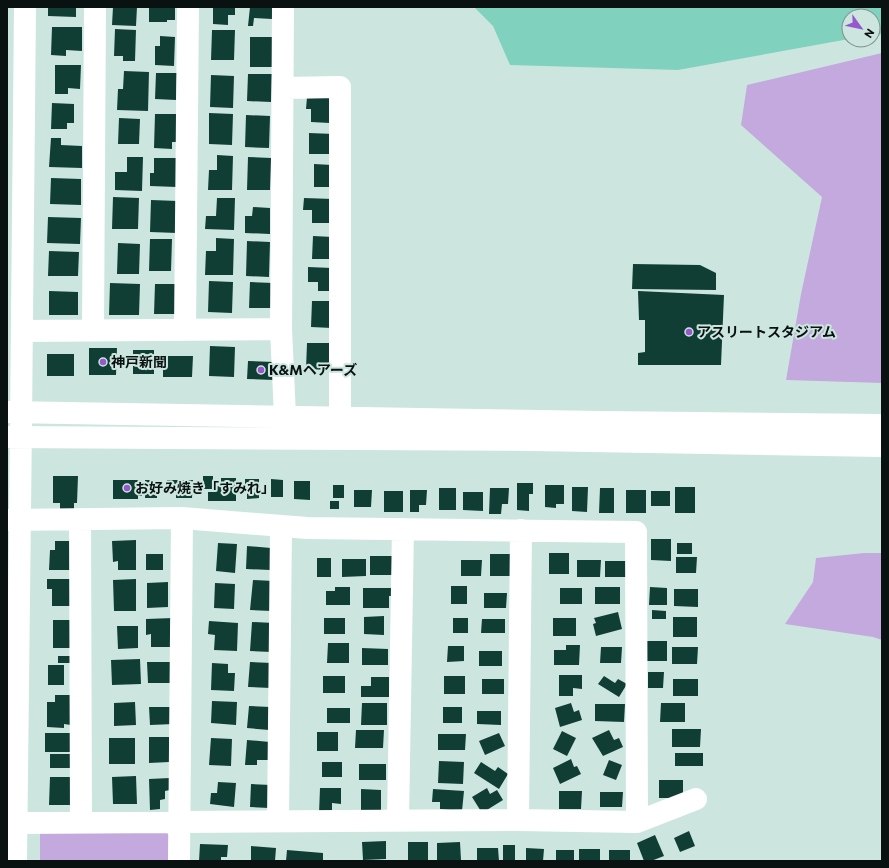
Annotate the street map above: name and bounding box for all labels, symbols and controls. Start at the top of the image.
north arrow [841,8,881,48]
text: N [862,27,878,41]
place label: アスリートスタジアム [697,323,836,340]
marker: アスリートスタジアム [684,327,694,337]
place label: 神戸新聞 [111,353,167,370]
marker: 神戸新聞 [98,357,108,367]
place label: K&Mヘアーズ [269,361,357,378]
marker: K&Mヘアーズ [256,365,266,375]
place label: お好み焼き「すみれ」 [135,479,275,496]
marker: お好み焼き「すみれ」 [122,483,132,493]

